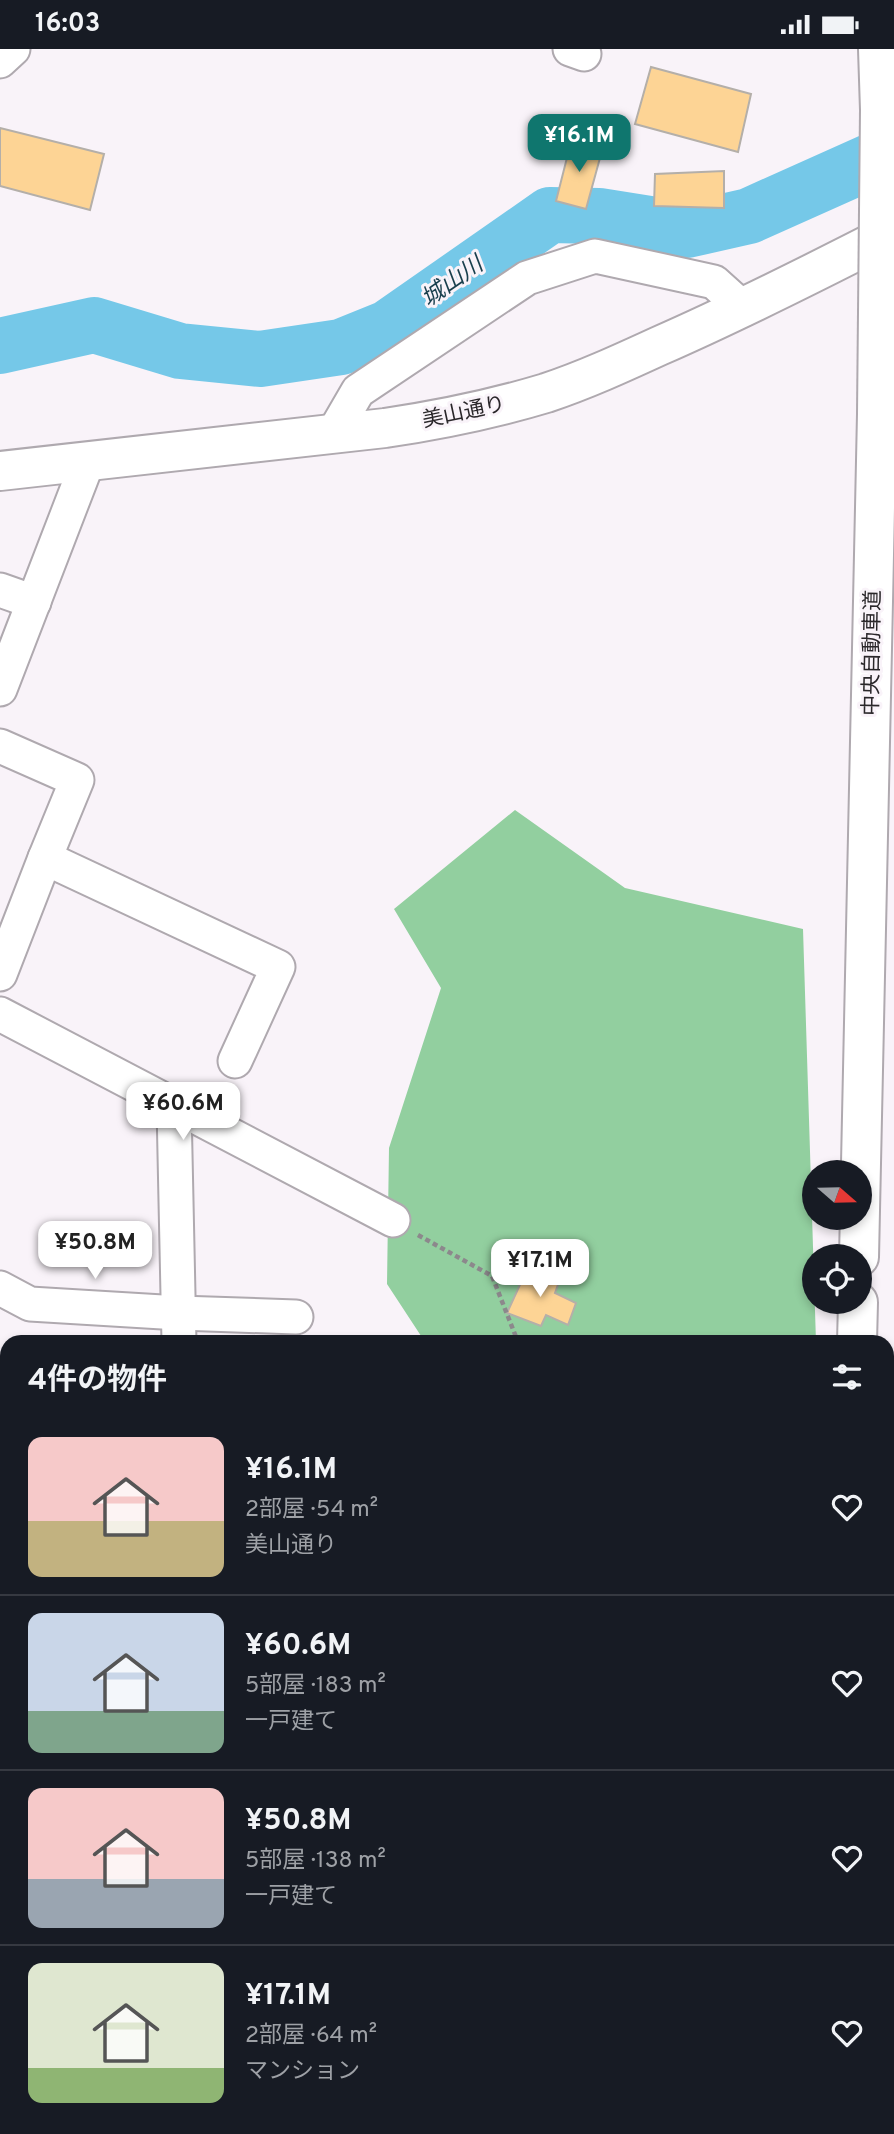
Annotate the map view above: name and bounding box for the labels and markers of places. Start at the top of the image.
pin: ¥16.1M [522,115,636,174]
pin: ¥60.6M [126,1083,240,1142]
pin: ¥50.8M [38,1221,152,1281]
pin: ¥17.1M [483,1239,597,1299]

